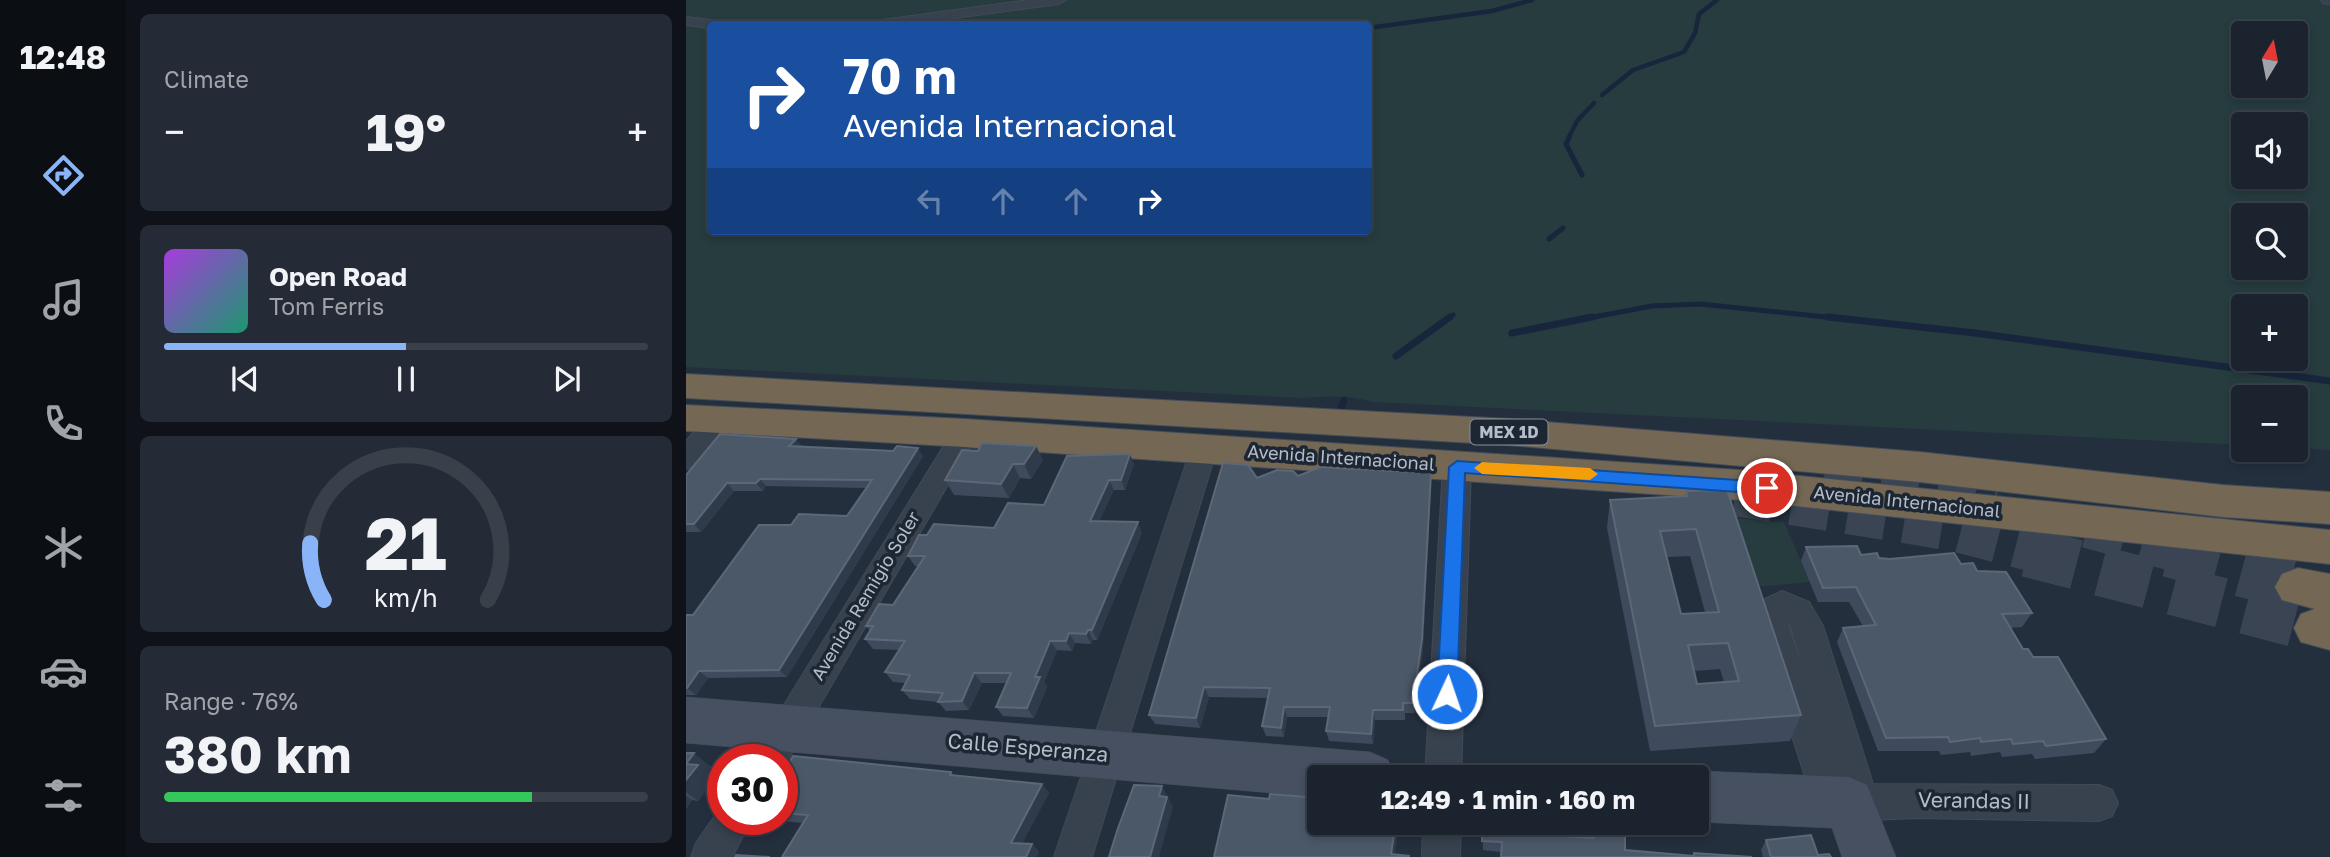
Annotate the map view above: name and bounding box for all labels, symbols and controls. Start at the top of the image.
north arrow [2231,21,2308,98]
map controls [2231,21,2308,462]
text: 12:48 [20,38,106,76]
text: 70 m [843,46,957,105]
icon: right [728,49,819,140]
text: Climate [164,65,249,93]
text: 19° [366,100,446,162]
text: Avenida Internacional [843,106,1177,144]
text: − [164,109,185,154]
text: + [627,109,648,154]
button: sound [2231,112,2308,189]
icon: directions [39,151,88,200]
icon: left [911,182,949,220]
icon: ahead [984,182,1022,220]
icon: ahead [1057,182,1095,220]
icon: right [1130,182,1168,220]
button: search [2231,203,2308,280]
text: Open Road [269,261,407,292]
icon: music [39,275,88,324]
text: Tom Ferris [269,292,384,320]
button: + [2231,294,2308,371]
icon: previous [226,360,264,398]
icon: pause [387,360,425,398]
icon: next [548,360,586,398]
button: − [2231,385,2308,462]
icon: phone [39,399,88,448]
road number: MEX 1D [1470,420,1548,444]
street label: Avenida Internacional [1247,439,1436,475]
pin [1737,458,1797,518]
icon: arrive [1748,469,1786,507]
street label: Avenida Internacional [1813,480,2002,522]
text: 21 [365,499,447,586]
street label: Avenida Remigio Soler [806,507,924,684]
icon: climate [39,523,88,572]
text: km/h [374,582,438,613]
icon: car [39,647,88,696]
position arrow [1410,657,1484,731]
text: Range · 76% [164,687,298,715]
text: 380 km [164,722,351,784]
street label: Calle Esperanza [947,727,1110,767]
speed limit sign: 30 [707,744,798,835]
icon: filters [39,771,88,820]
text: 12:49 · 1 min · 160 m [1381,784,1635,815]
street label: Verandas II [1918,786,2030,814]

